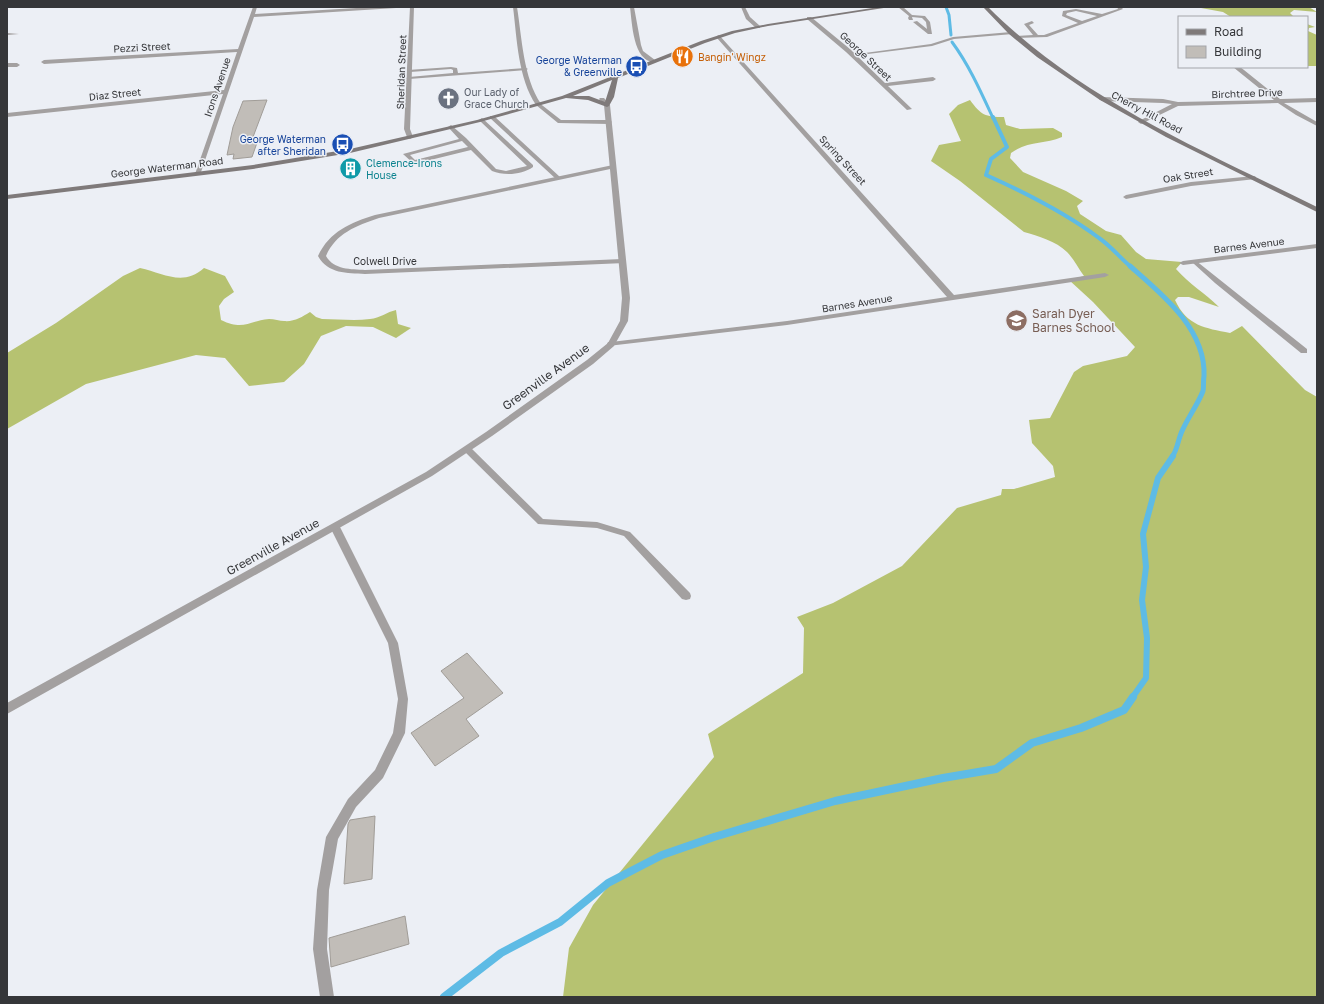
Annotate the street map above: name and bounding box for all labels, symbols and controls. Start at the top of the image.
legend [1178,16,1308,68]
text: Road [1214,24,1243,39]
street label: George Street [838,29,894,83]
street label: Sheridan Street [394,34,408,110]
street label: Pezzi Street [113,40,171,54]
restaurant icon: Bangin' Wingz [669,44,695,70]
text: Building [1214,44,1262,59]
place label: Bangin' Wingz [698,51,766,63]
bus stop icon: George Waterman & Greenville [624,53,650,79]
place label: George Waterman & Greenville [536,54,622,78]
street label: Irons Avenue [201,55,233,118]
street label: Diaz Street [88,85,142,103]
church icon: Our Lady of Grace Church [435,85,461,111]
place label: Our Lady of Grace Church [464,86,529,110]
street label: Birchtree Drive [1211,86,1283,100]
street label: Cherry Hill Road [1109,88,1185,136]
bus stop icon: George Waterman after Sheridan [329,132,355,158]
place label: George Waterman after Sheridan [240,133,326,157]
street label: Spring Street [817,133,869,187]
street label: George Waterman Road [110,154,224,180]
building icon: Clemence-Irons House [338,156,364,182]
place label: Clemence-Irons House [366,157,442,181]
street label: Oak Street [1162,165,1214,185]
street label: Barnes Avenue [1213,235,1285,255]
street label: Colwell Drive [353,255,417,267]
street label: Barnes Avenue [821,291,893,315]
place label: Sarah Dyer Barnes School [1032,306,1115,335]
school or university icon: Sarah Dyer Barnes School [1003,308,1029,334]
street label: Greenville Avenue [499,340,592,413]
street label: Greenville Avenue [224,515,322,578]

